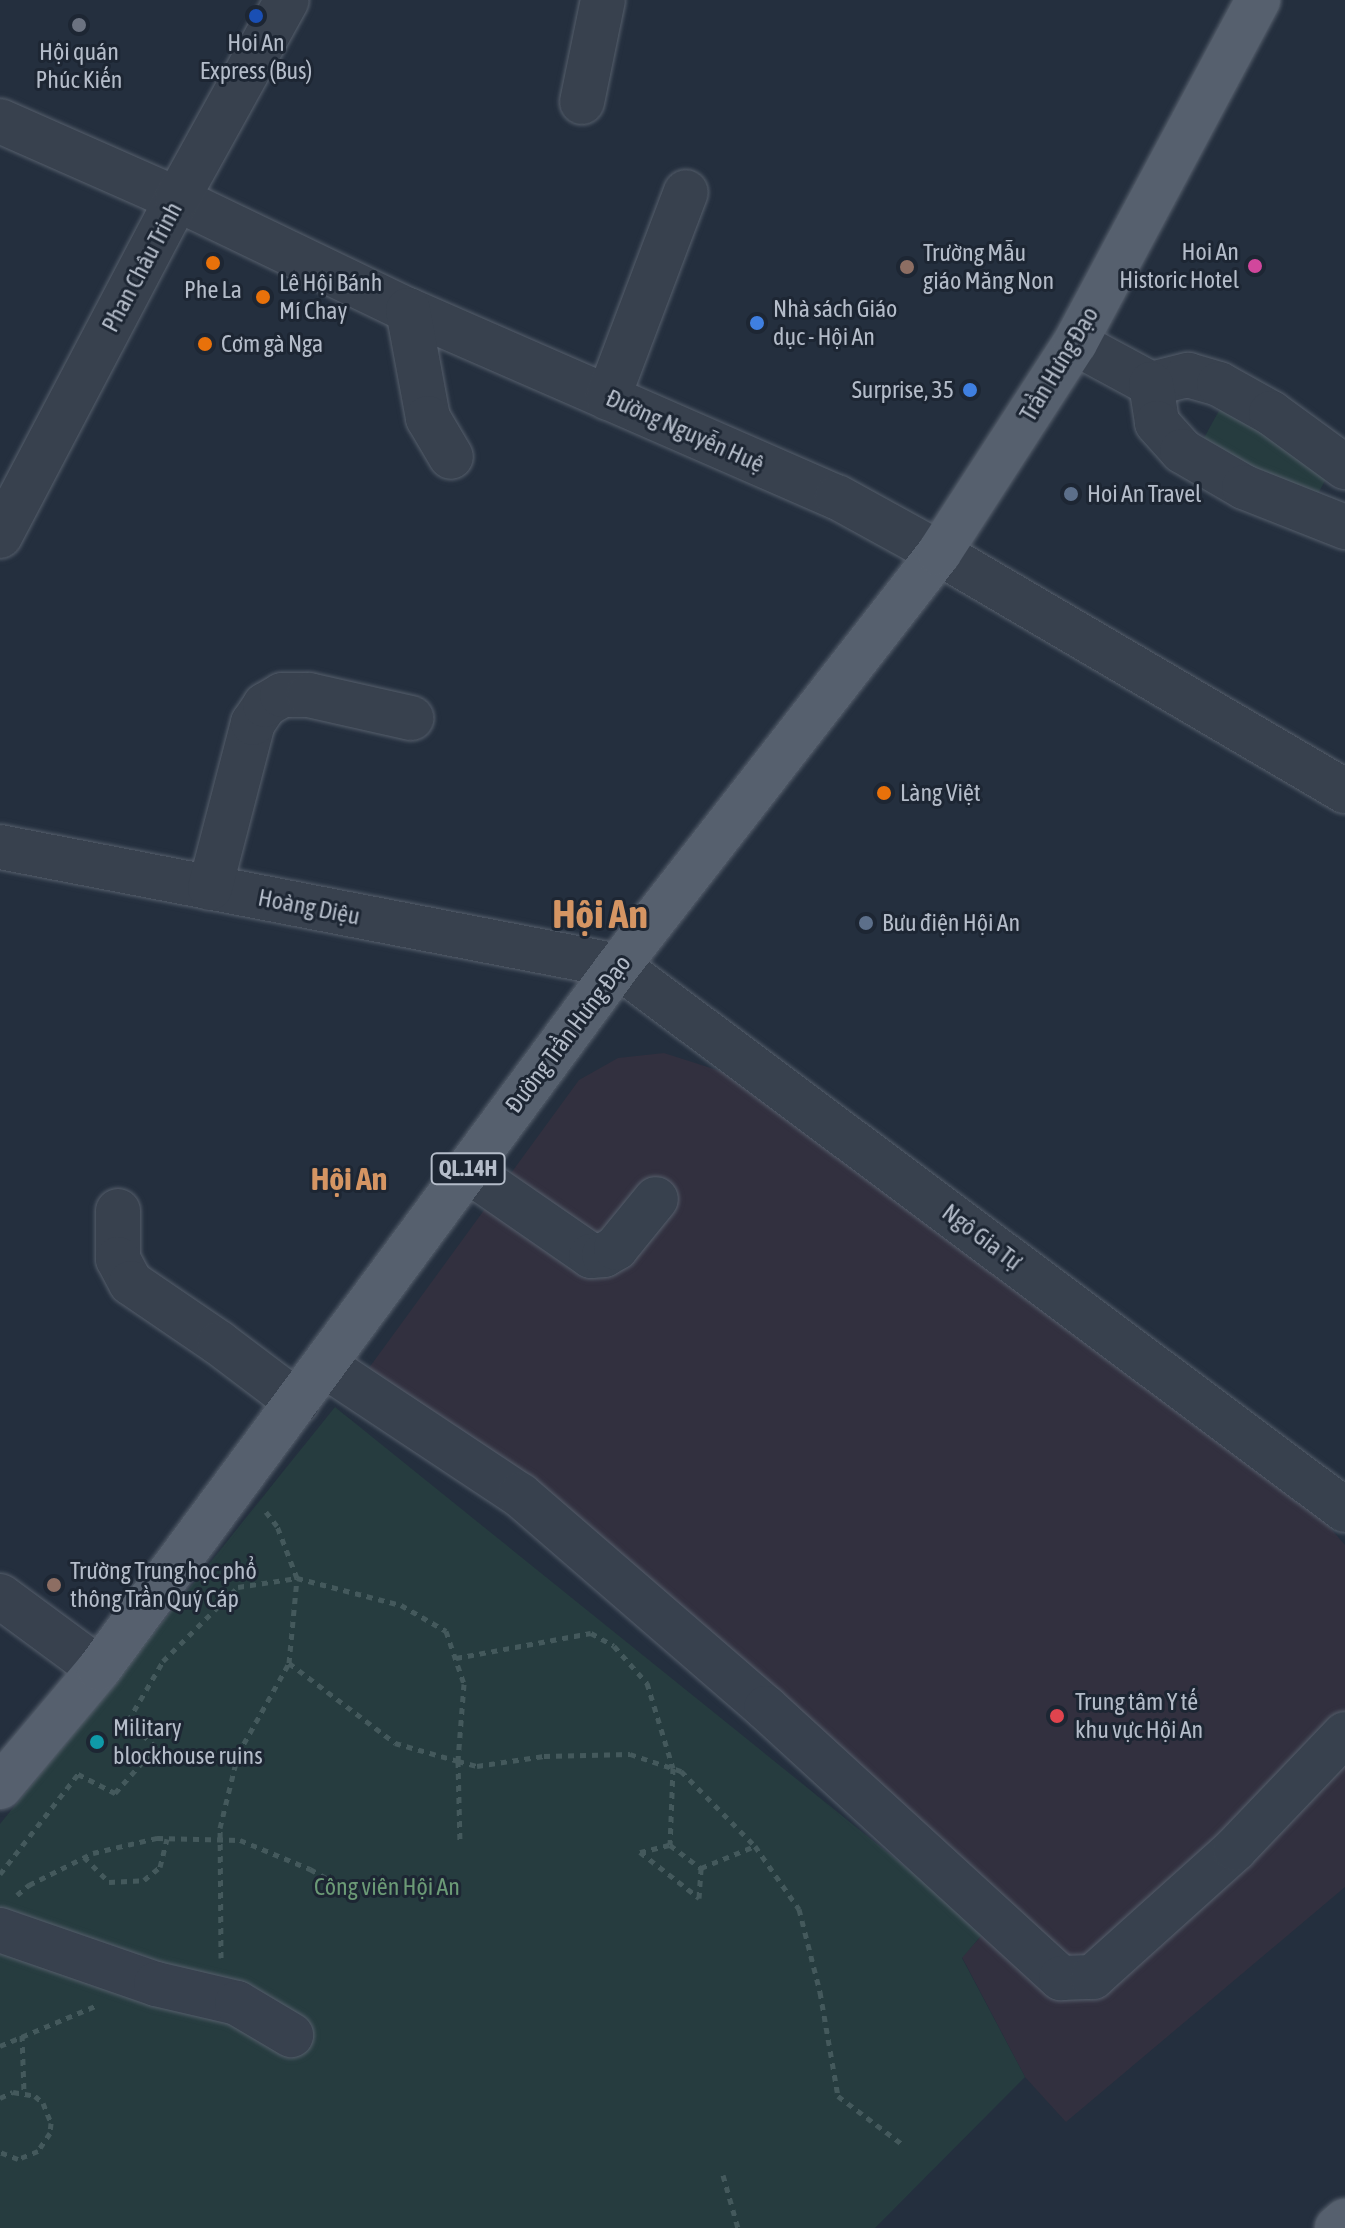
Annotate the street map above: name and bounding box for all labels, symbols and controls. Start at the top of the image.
marker: Hoi An Express (Bus) [247,7,265,25]
marker: Hội quán Phúc Kiến [70,16,88,34]
place label: Hoi An Express (Bus) [200,29,312,85]
place label: Hội quán Phúc Kiến [36,38,122,94]
street label: Phan Châu Trinh [96,197,188,337]
place label: Hoi An Historic Hotel [1119,238,1239,294]
place label: Trường Mẫu giáo Măng Non [923,239,1054,295]
marker: Phe La [204,254,222,272]
marker: Hoi An Historic Hotel [1246,257,1264,275]
marker: Trường Mẫu giáo Măng Non [898,258,916,276]
place label: Lê Hội Bánh Mí Chay [279,269,382,325]
place label: Phe La [184,276,242,304]
marker: Lê Hội Bánh Mí Chay [254,288,272,306]
place label: Nhà sách Giáo dục - Hội An [773,295,897,351]
street label: Trần Hưng Đạo [1014,302,1104,426]
marker: Nhà sách Giáo dục - Hội An [748,314,766,332]
place label: Cơm gà Nga [221,330,323,358]
marker: Cơm gà Nga [196,335,214,353]
place label: Surprise, 35 [852,376,954,404]
marker: Surprise, 35 [961,381,979,399]
street label: Đường Nguyễn Huệ [602,383,768,479]
place label: Hoi An Travel [1087,480,1201,508]
marker: Hoi An Travel [1062,485,1080,503]
place label: Làng Việt [900,779,981,807]
marker: Làng Việt [875,784,893,802]
street label: Hoàng Diệu [256,883,362,931]
district label: Hội An [552,890,648,938]
place label: Bưu điện Hội An [882,909,1020,937]
marker: Bưu điện Hội An [857,914,875,932]
street label: Đường Trần Hưng Đạo [499,949,637,1119]
road number: QL.14H [430,1151,506,1187]
district label: Hội An [311,1160,387,1198]
street label: Ngô Gia Tự [937,1198,1027,1276]
place label: Trường Trung học phổ thông Trần Quý Cáp [70,1557,257,1613]
marker: Trường Trung học phổ thông Trần Quý Cáp [45,1576,63,1594]
place label: Trung tâm Y tế khu vực Hội An [1075,1688,1203,1744]
marker: Trung tâm Y tế khu vực Hội An [1046,1705,1068,1727]
place label: Military blockhouse ruins [113,1714,263,1770]
marker: Military blockhouse ruins [88,1733,106,1751]
park label: Công viên Hội An [314,1873,460,1901]

